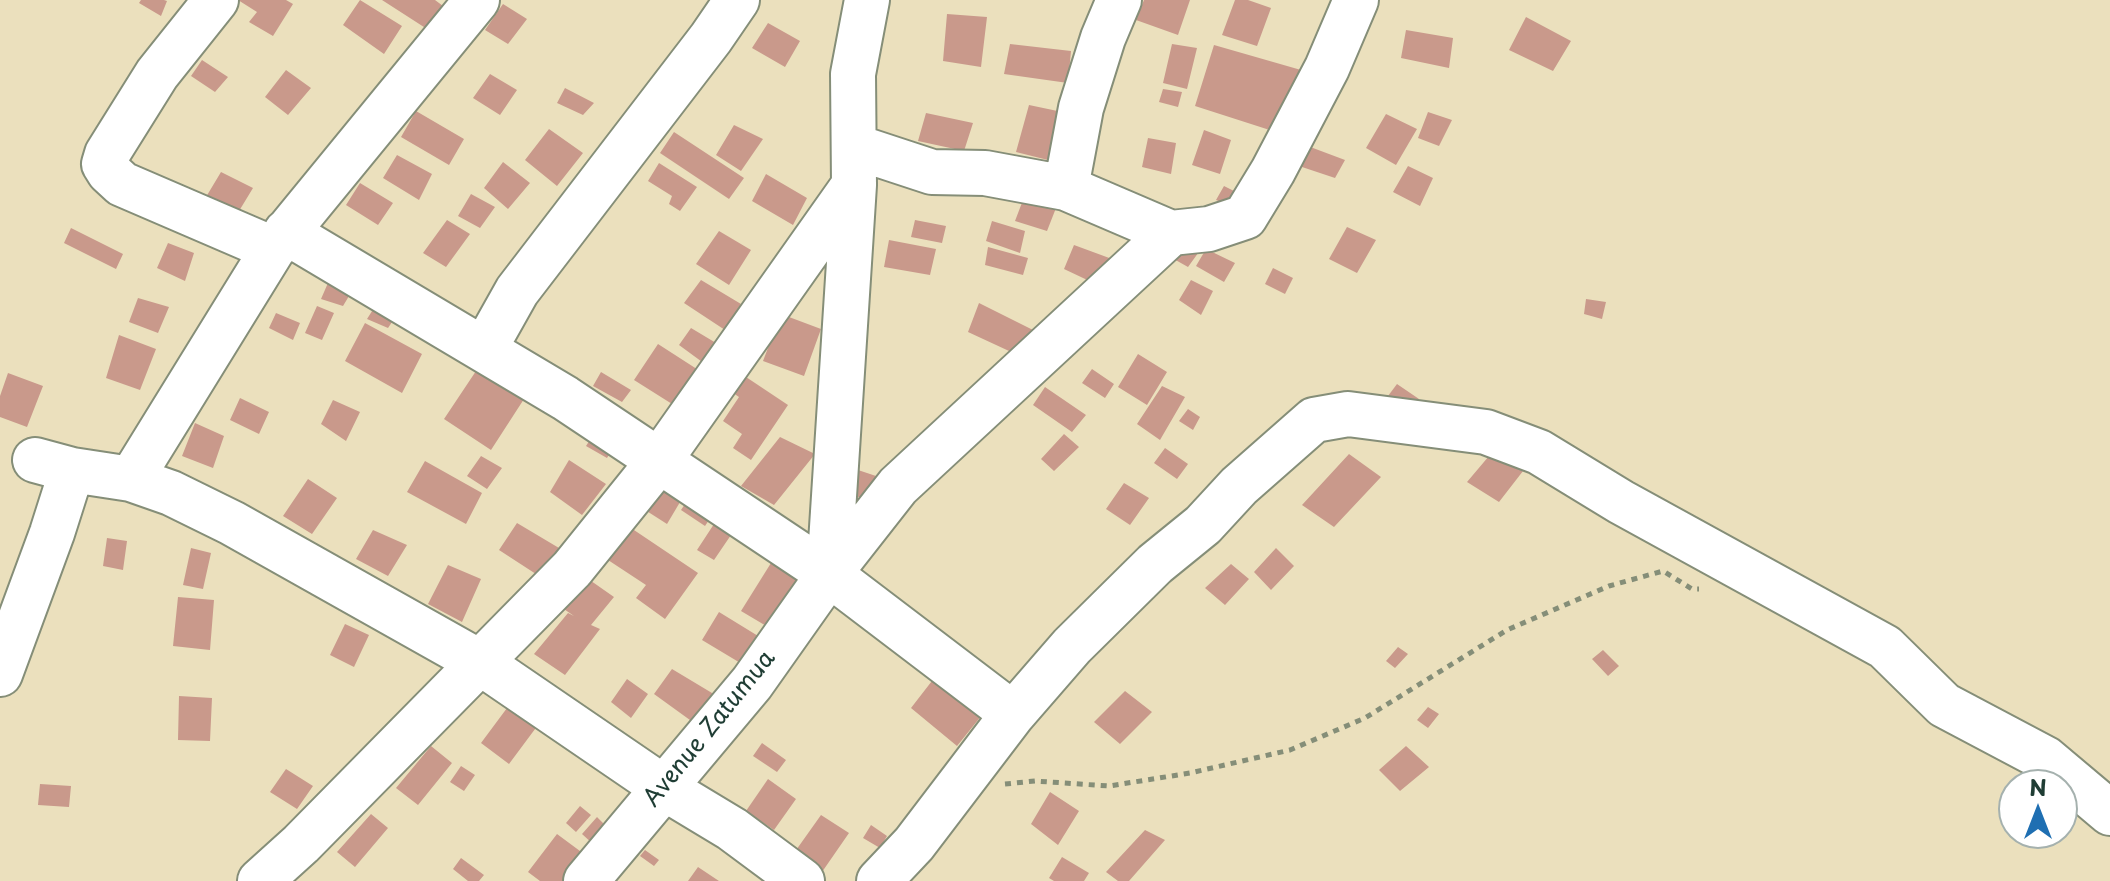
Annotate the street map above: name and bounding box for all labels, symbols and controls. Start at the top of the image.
street label: Avenue Zatumua [638,645,782,813]
north arrow [1998,769,2078,849]
text: N [2029,770,2047,803]

